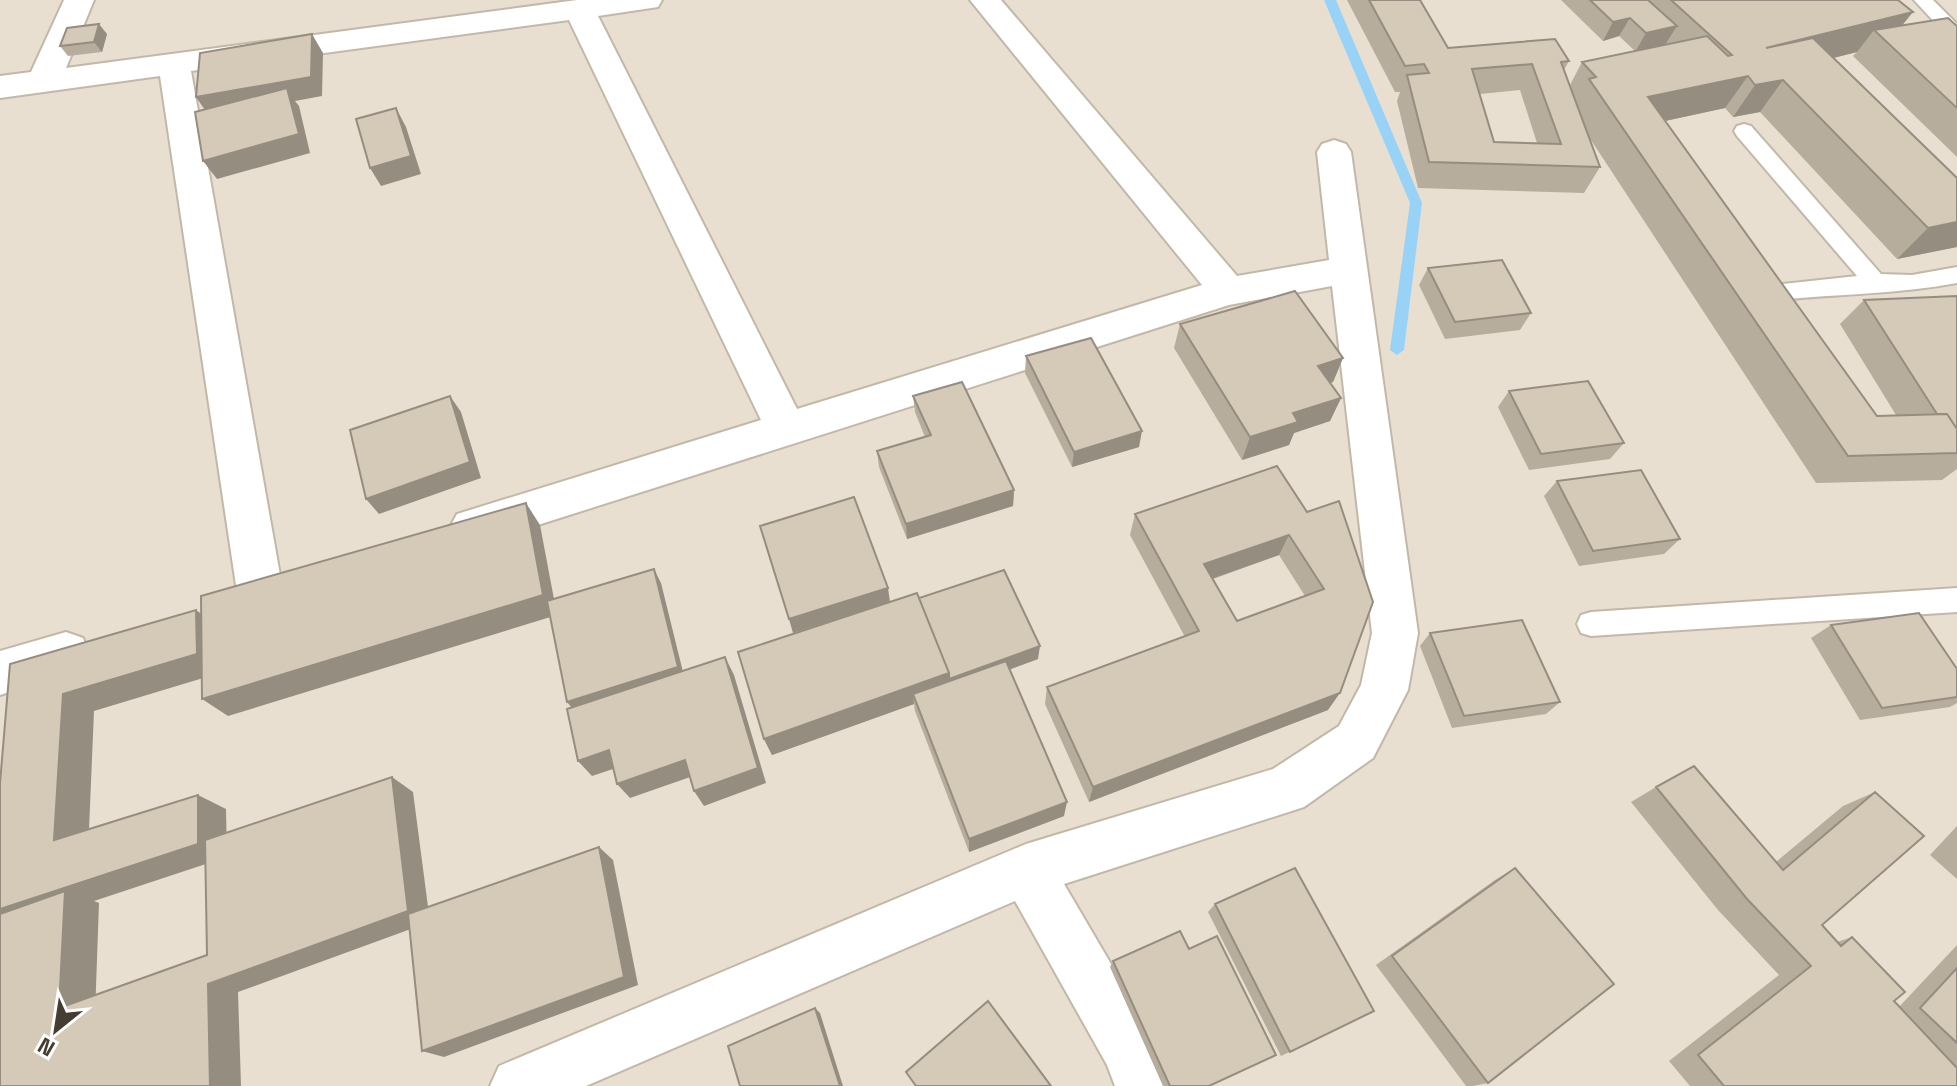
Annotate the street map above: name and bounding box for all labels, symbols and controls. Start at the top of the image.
north arrow [16,990,96,1070]
text: N [33,1032,59,1063]

